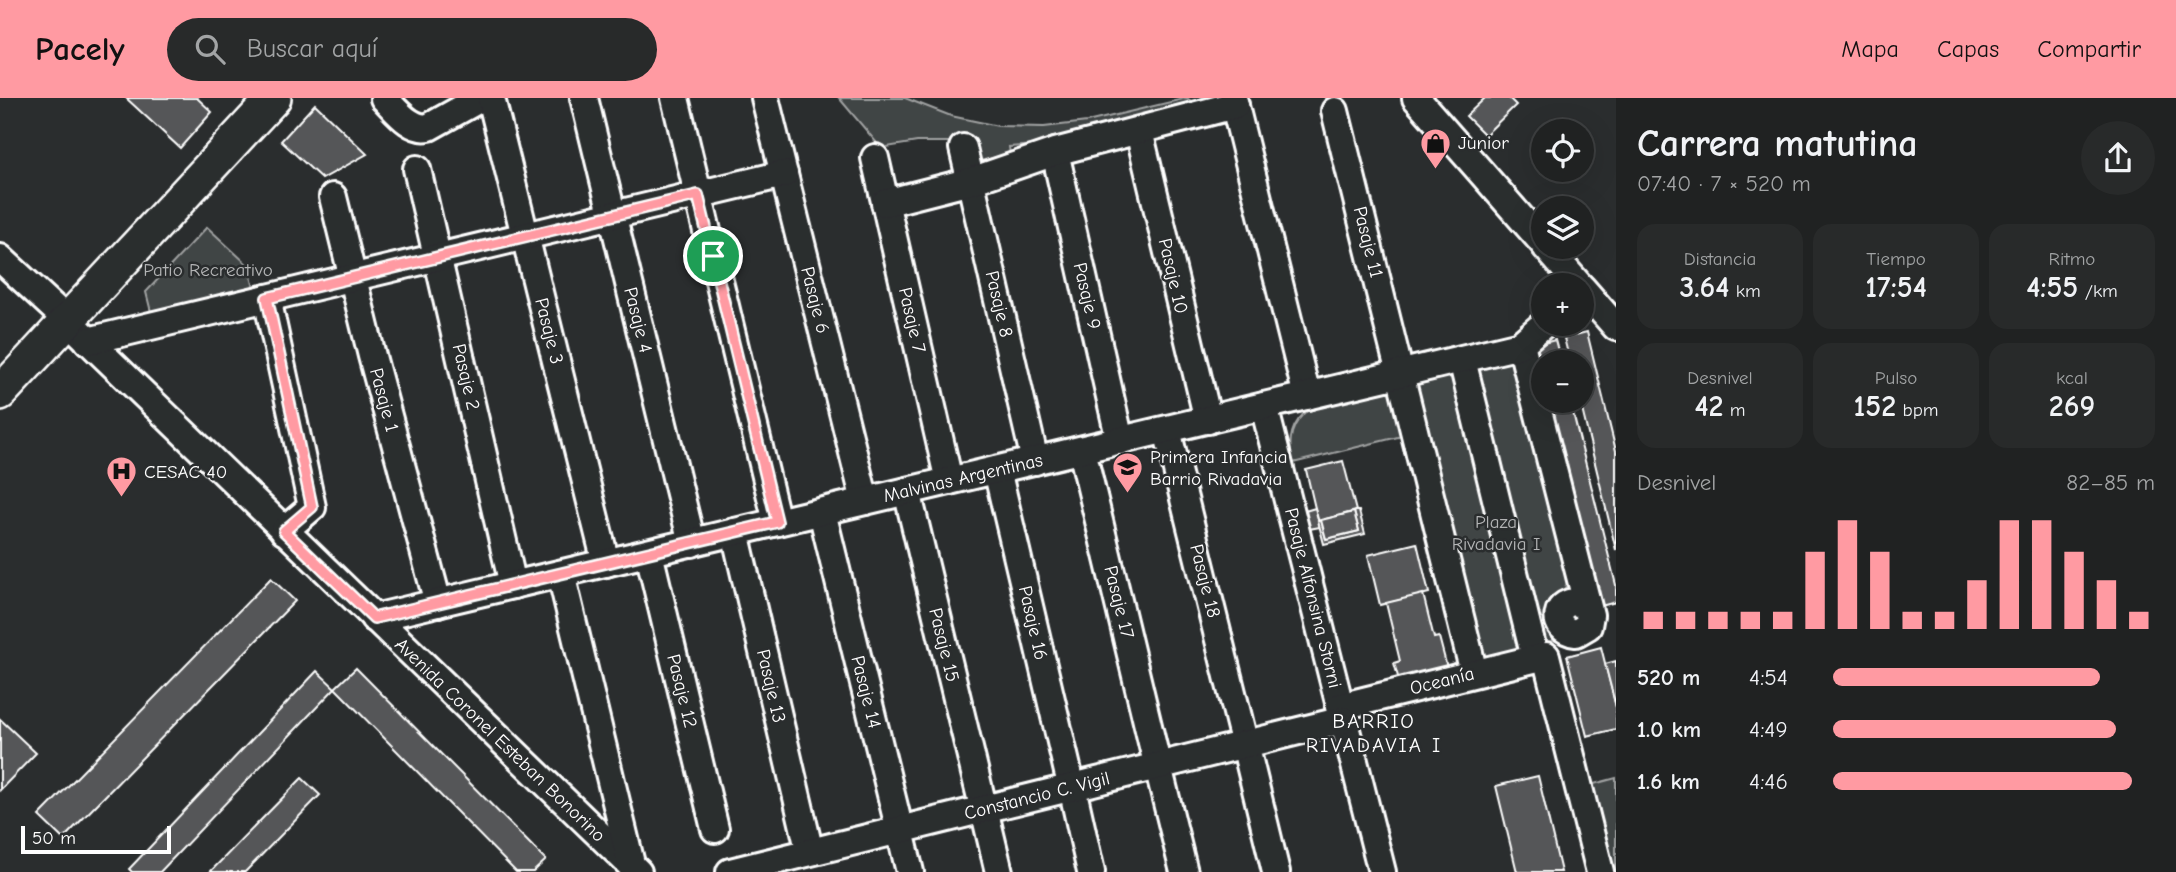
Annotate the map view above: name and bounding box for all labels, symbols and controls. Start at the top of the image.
search box [167,18,657,81]
text: Pacely [35,30,125,68]
icon: search [191,30,229,68]
text: Buscar aquí [247,34,378,64]
text: Mapa [1841,35,1899,63]
text: Capas [1937,35,1999,63]
text: Compartir [2037,35,2141,63]
map controls [1531,119,1594,413]
button: locate [1531,119,1594,182]
button: share [2081,121,2155,195]
text: Carrera matutina [1637,122,1918,166]
shop icon: Junior [1418,126,1452,170]
place label: Junior [1458,132,1509,154]
text: 07:40 · 7 × 520 m [1637,170,1811,197]
button: layers [1531,196,1594,259]
street label: Pasaje 11 [1349,204,1387,280]
pin [683,226,743,286]
street label: Pasaje 10 [1154,236,1192,316]
icon: arrive [694,237,732,275]
text: Distancia [1684,248,1756,270]
text: Tiempo [1866,248,1926,270]
text: Ritmo [2049,248,2095,270]
park label: Patio Recreativo [143,259,273,281]
street label: Pasaje 9 [1069,261,1105,331]
street label: Pasaje 6 [796,264,834,336]
street label: Pasaje 8 [981,269,1017,339]
text: 3.64 [1679,270,1729,305]
text: 17:54 [1865,270,1927,305]
text: 4:55 [2026,270,2078,305]
button: + [1531,273,1594,336]
text: km [1729,280,1761,302]
text: /km [2078,280,2118,302]
street label: Pasaje 4 [619,285,657,355]
street label: Pasaje 7 [894,285,930,355]
street label: Pasaje 3 [530,296,568,366]
street label: Pasaje 2 [448,342,484,412]
button: − [1531,350,1594,413]
street label: Pasaje 1 [365,366,403,434]
text: Desnivel [1687,367,1753,389]
text: Pulso [1875,367,1917,389]
text: kcal [2056,367,2088,389]
text: 42 [1694,389,1723,424]
text: 152 [1854,389,1896,424]
text: 269 [2049,389,2095,424]
text: m [1723,399,1746,421]
text: bpm [1896,399,1939,421]
place label: Primera Infancia Barrio Rivadavia [1150,446,1288,490]
street label: Malvinas Argentinas [881,449,1045,507]
school or university icon: Primera Infancia Barrio Rivadavia [1110,451,1144,495]
hospital icon: CESAC 40 [104,455,138,499]
place label: CESAC 40 [144,461,227,483]
text: Desnivel [1637,469,1716,496]
text: 82–85 m [2066,469,2155,496]
street label: Pasaje Alfonsina Storni [1280,506,1346,690]
park label: Plaza Rivadavia I [1452,511,1540,555]
street label: Pasaje 18 [1185,542,1225,620]
street label: Pasaje 17 [1099,563,1139,641]
street label: Pasaje 16 [1014,584,1052,662]
street label: Pasaje 15 [924,606,964,684]
street label: Avenida Coronel Esteban Bonorino [390,633,610,847]
street label: Pasaje 13 [752,647,790,725]
street label: Pasaje 12 [662,652,702,730]
street label: Pasaje 14 [846,653,886,731]
street label: Oceanía [1408,662,1476,700]
text: 520 m [1637,664,1700,691]
text: 4:54 [1749,664,1788,691]
district label: BARRIO RIVADAVIA I [1306,709,1442,757]
text: 1.0 km [1637,716,1701,743]
text: 4:49 [1749,716,1788,743]
street label: Constancio C. Vigil [962,767,1112,825]
text: 1.6 km [1637,768,1700,795]
text: 4:46 [1749,768,1788,795]
scale bar [21,823,172,855]
text: 50 m [32,827,76,849]

